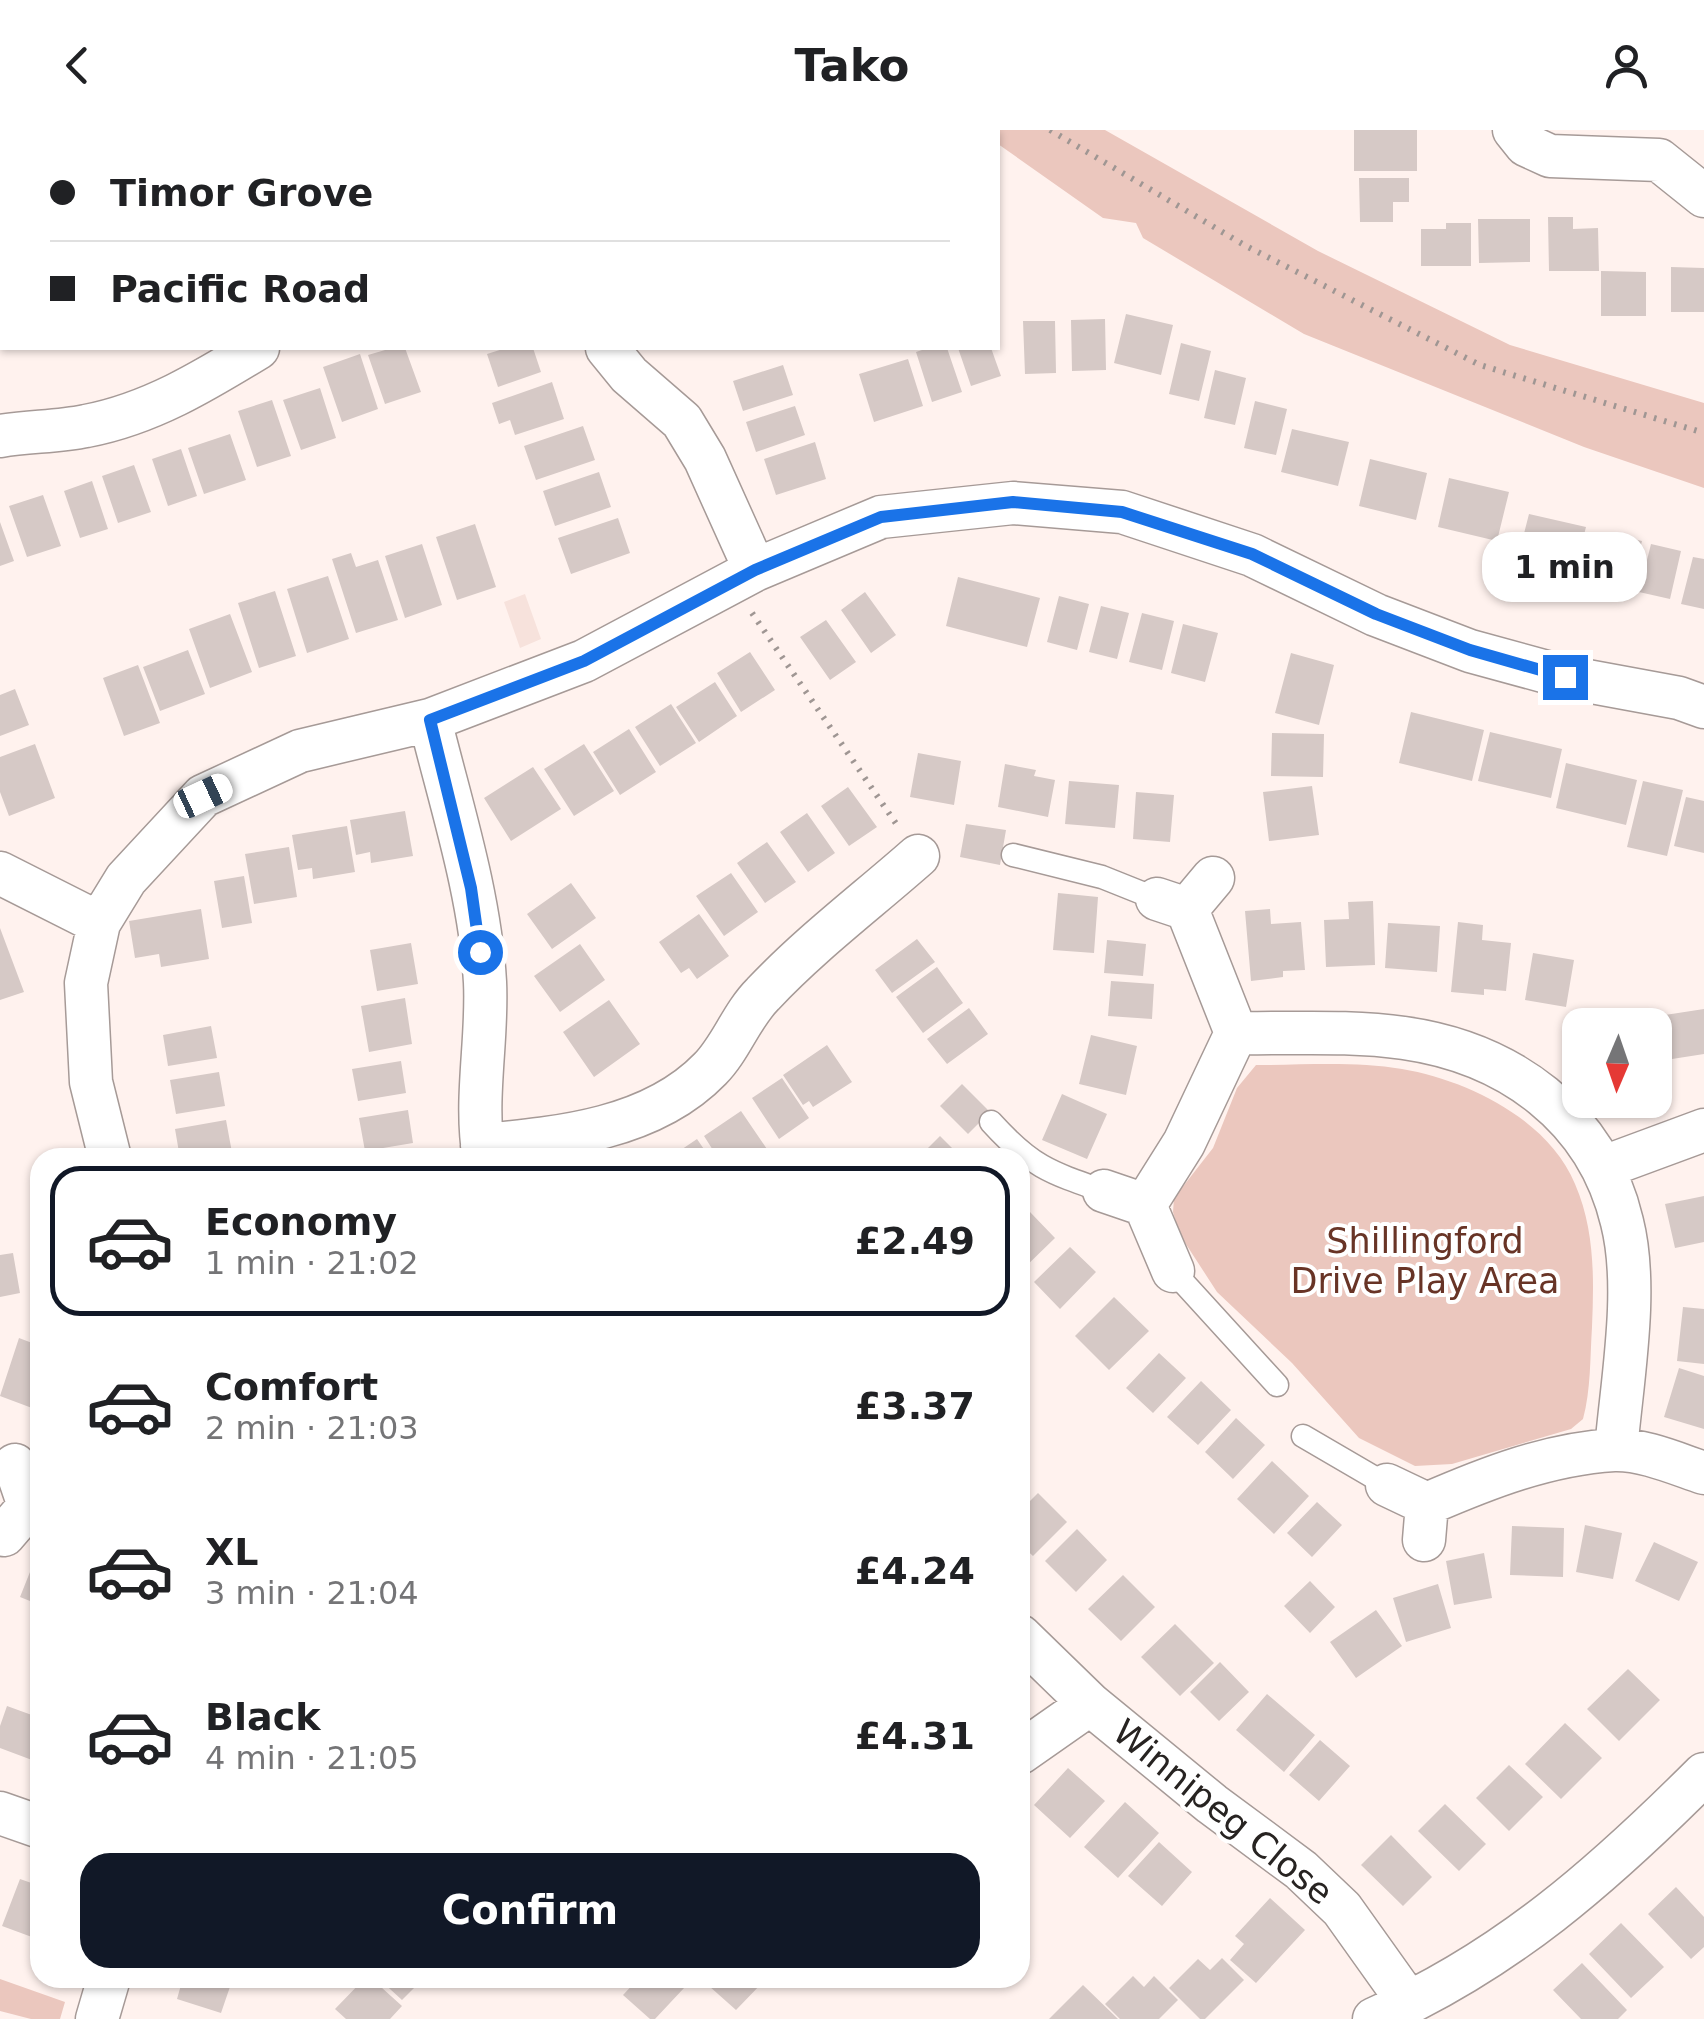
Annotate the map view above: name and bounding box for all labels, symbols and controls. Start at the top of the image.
icon: back [50,38,105,93]
icon: person [1599,38,1654,93]
text: Tako [795,39,909,92]
text: Timor Grove [110,171,373,215]
text: Pacific Road [110,267,370,311]
callout: 1 min [1482,532,1648,602]
text: 1 min [1514,548,1615,586]
route end [1543,655,1588,700]
car [169,770,237,822]
route start [458,930,503,975]
north arrow [1562,1008,1672,1118]
map controls [1562,1008,1672,1118]
icon: car [85,1196,175,1286]
text: Economy [205,1200,397,1244]
text: £2.49 [855,1219,975,1263]
park label: Shillingford Drive Play Area [1290,1221,1560,1301]
text: 1 min · 21:02 [205,1244,419,1282]
icon: car [85,1361,175,1451]
text: Comfort [205,1365,378,1409]
text: £3.37 [855,1384,975,1428]
text: 2 min · 21:03 [205,1409,419,1447]
icon: car [85,1526,175,1616]
text: XL [205,1530,259,1574]
text: £4.24 [855,1549,975,1593]
text: 3 min · 21:04 [205,1574,419,1612]
icon: car [85,1691,175,1781]
text: Black [205,1695,320,1739]
street label: Winnipeg Close [1105,1711,1341,1913]
text: £4.31 [855,1714,975,1758]
text: 4 min · 21:05 [205,1739,419,1777]
button: Confirm [80,1853,980,1968]

